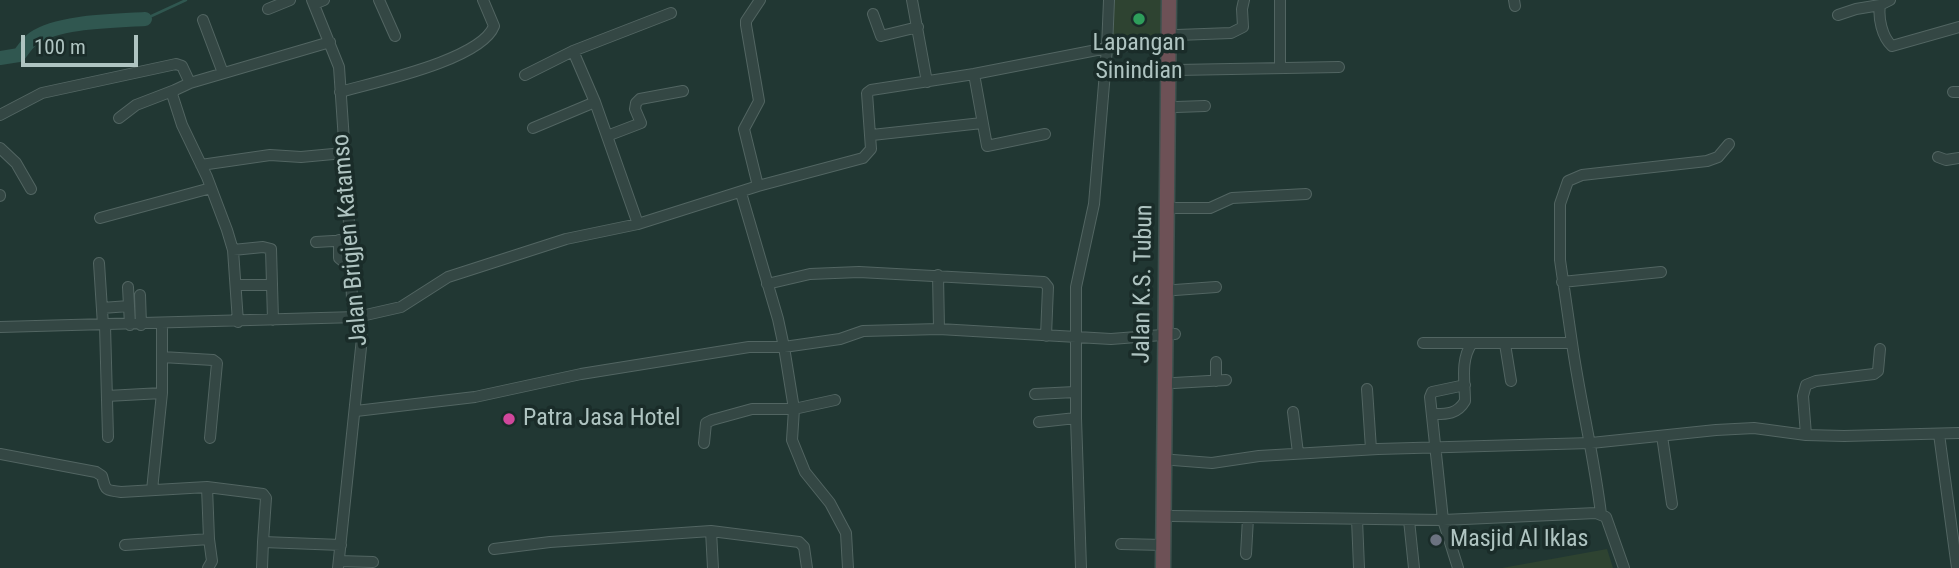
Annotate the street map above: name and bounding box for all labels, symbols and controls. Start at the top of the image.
marker: Lapangan Sinindian [1131,11,1147,27]
scale bar [24,21,142,65]
place label: Lapangan Sinindian [1093,30,1185,86]
text: 100 m [34,35,86,59]
street label: Jalan Brigjen Katamso [327,133,375,347]
street label: Jalan K.S. Tubun [1128,204,1160,364]
place label: Patra Jasa Hotel [523,405,680,433]
marker: Patra Jasa Hotel [501,411,517,427]
place label: Masjid Al Iklas [1450,526,1588,554]
marker: Masjid Al Iklas [1428,532,1444,548]

